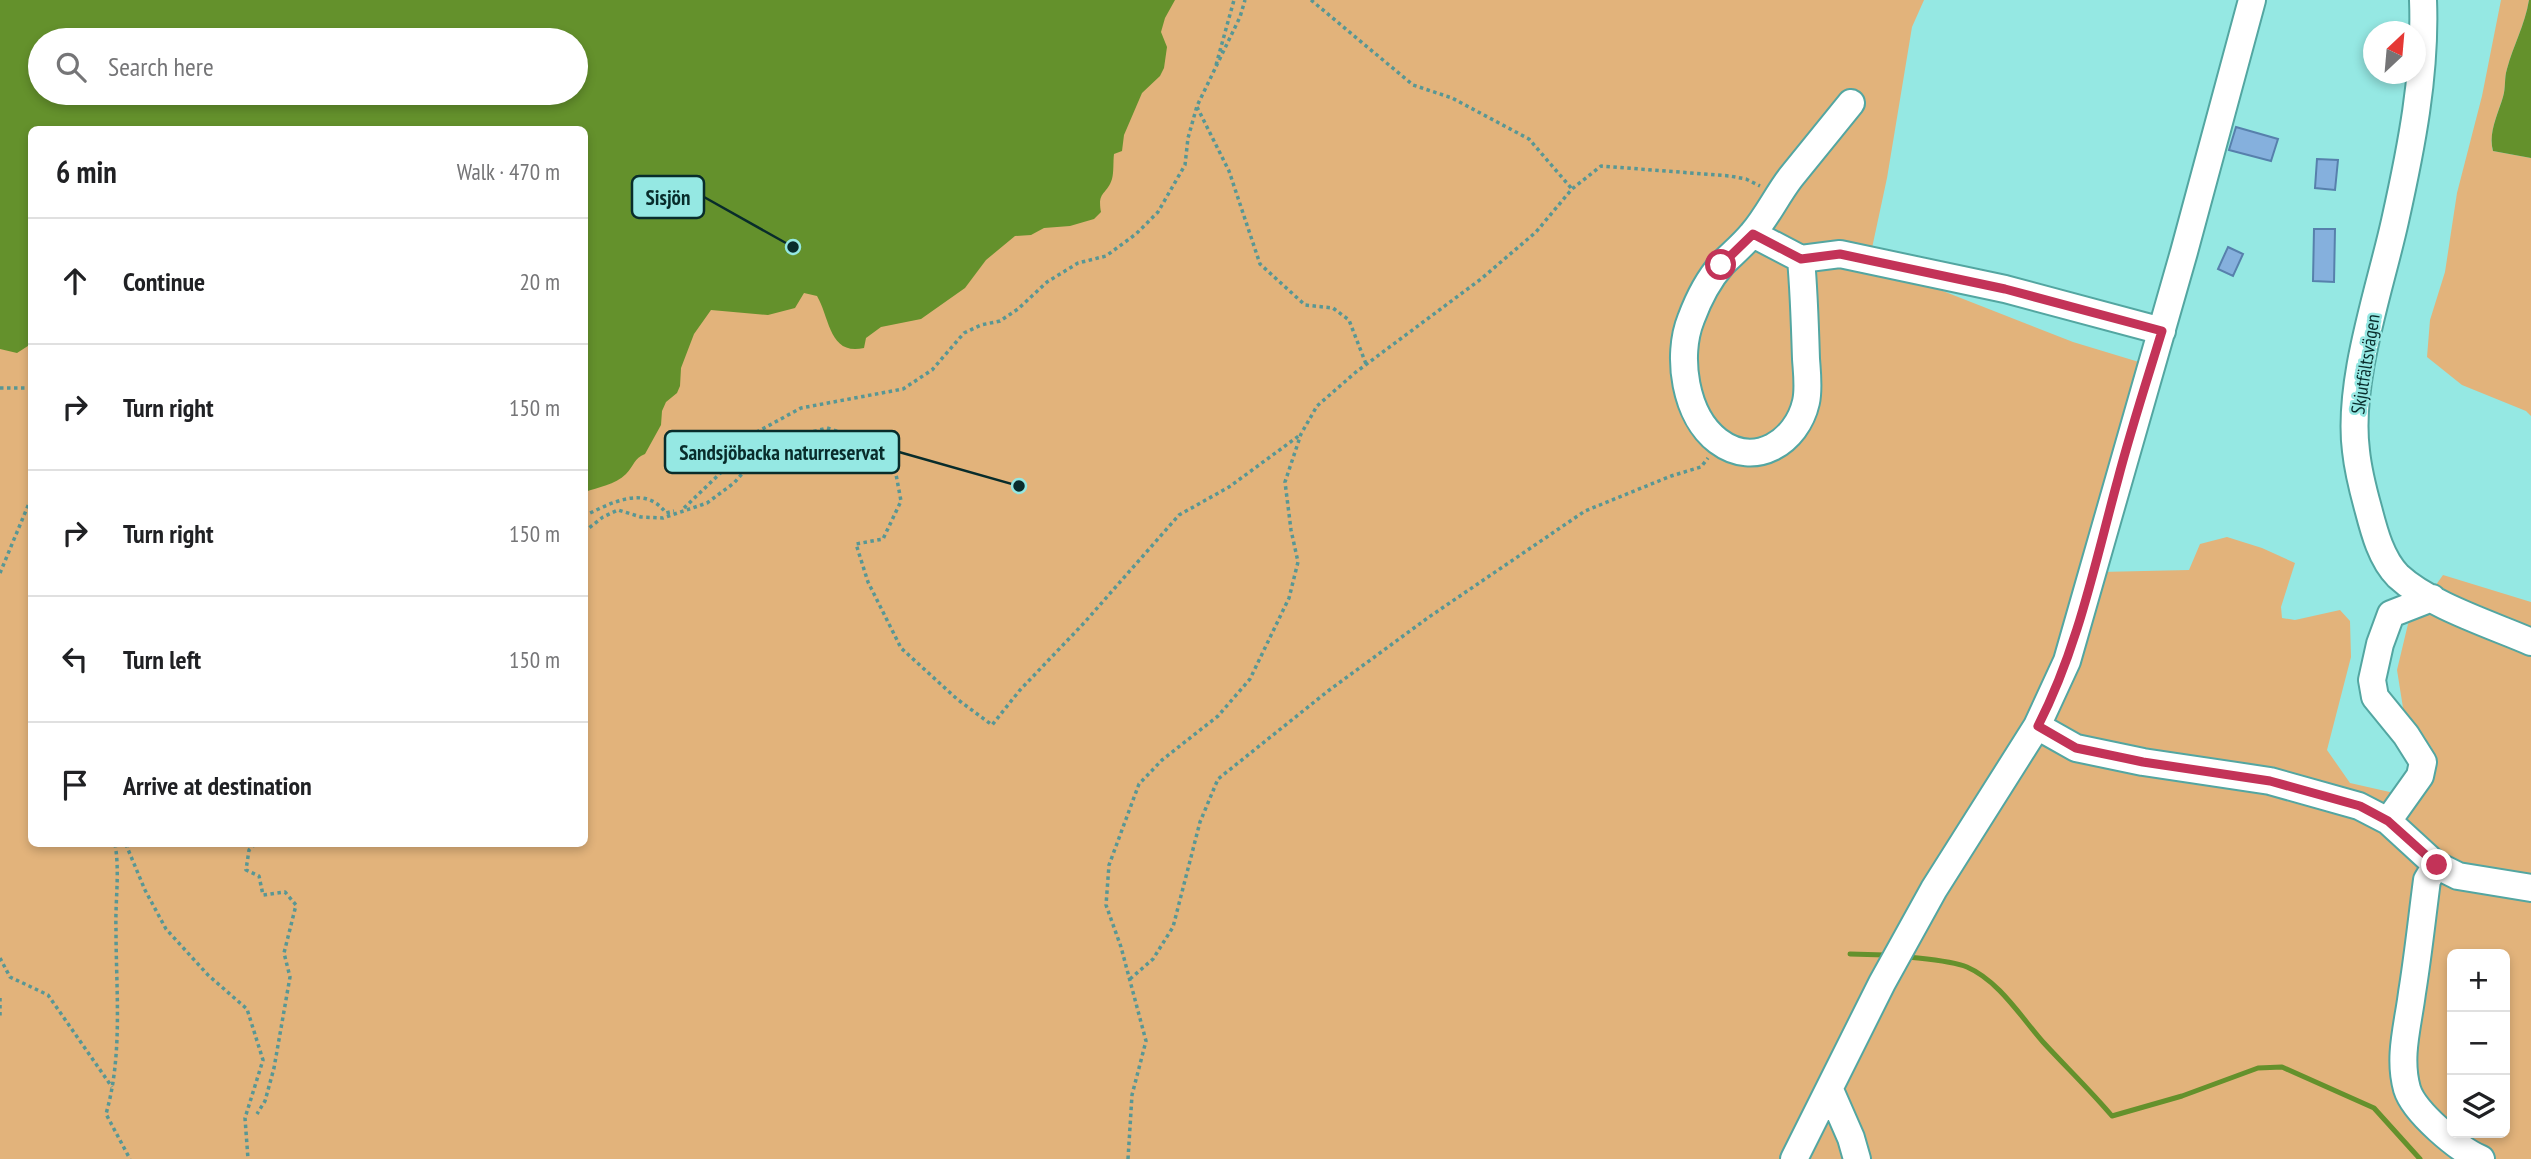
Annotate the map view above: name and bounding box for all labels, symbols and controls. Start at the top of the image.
north arrow [2363,21,2426,84]
search box [28,28,588,105]
icon: search [52,48,90,86]
text: Search here [108,50,214,83]
text: 6 min [56,152,117,191]
text: Walk · 470 m [457,157,560,186]
callout: Sisjön [632,176,704,218]
text: Sisjön [646,184,690,211]
route start [1705,249,1736,280]
icon: ahead [56,262,94,300]
text: Continue [123,265,205,298]
text: 20 m [519,267,560,296]
street label: Skjutfältsvägen [2345,312,2385,416]
icon: right [56,388,94,426]
text: Turn right [123,391,214,424]
text: 150 m [509,393,560,422]
callout: Sandsjöbacka naturreservat [665,431,899,473]
text: Sandsjöbacka naturreservat [679,439,885,466]
icon: right [56,514,94,552]
text: Turn right [123,517,214,550]
text: 150 m [509,519,560,548]
icon: left [56,640,94,678]
text: Turn left [123,643,201,676]
text: 150 m [509,645,560,674]
icon: arrive [56,766,94,804]
text: Arrive at destination [123,769,312,802]
route end [2421,849,2452,880]
map controls [2447,949,2510,1138]
button: + [2447,949,2510,1012]
button: − [2447,1012,2510,1075]
button: layers [2447,1075,2510,1138]

